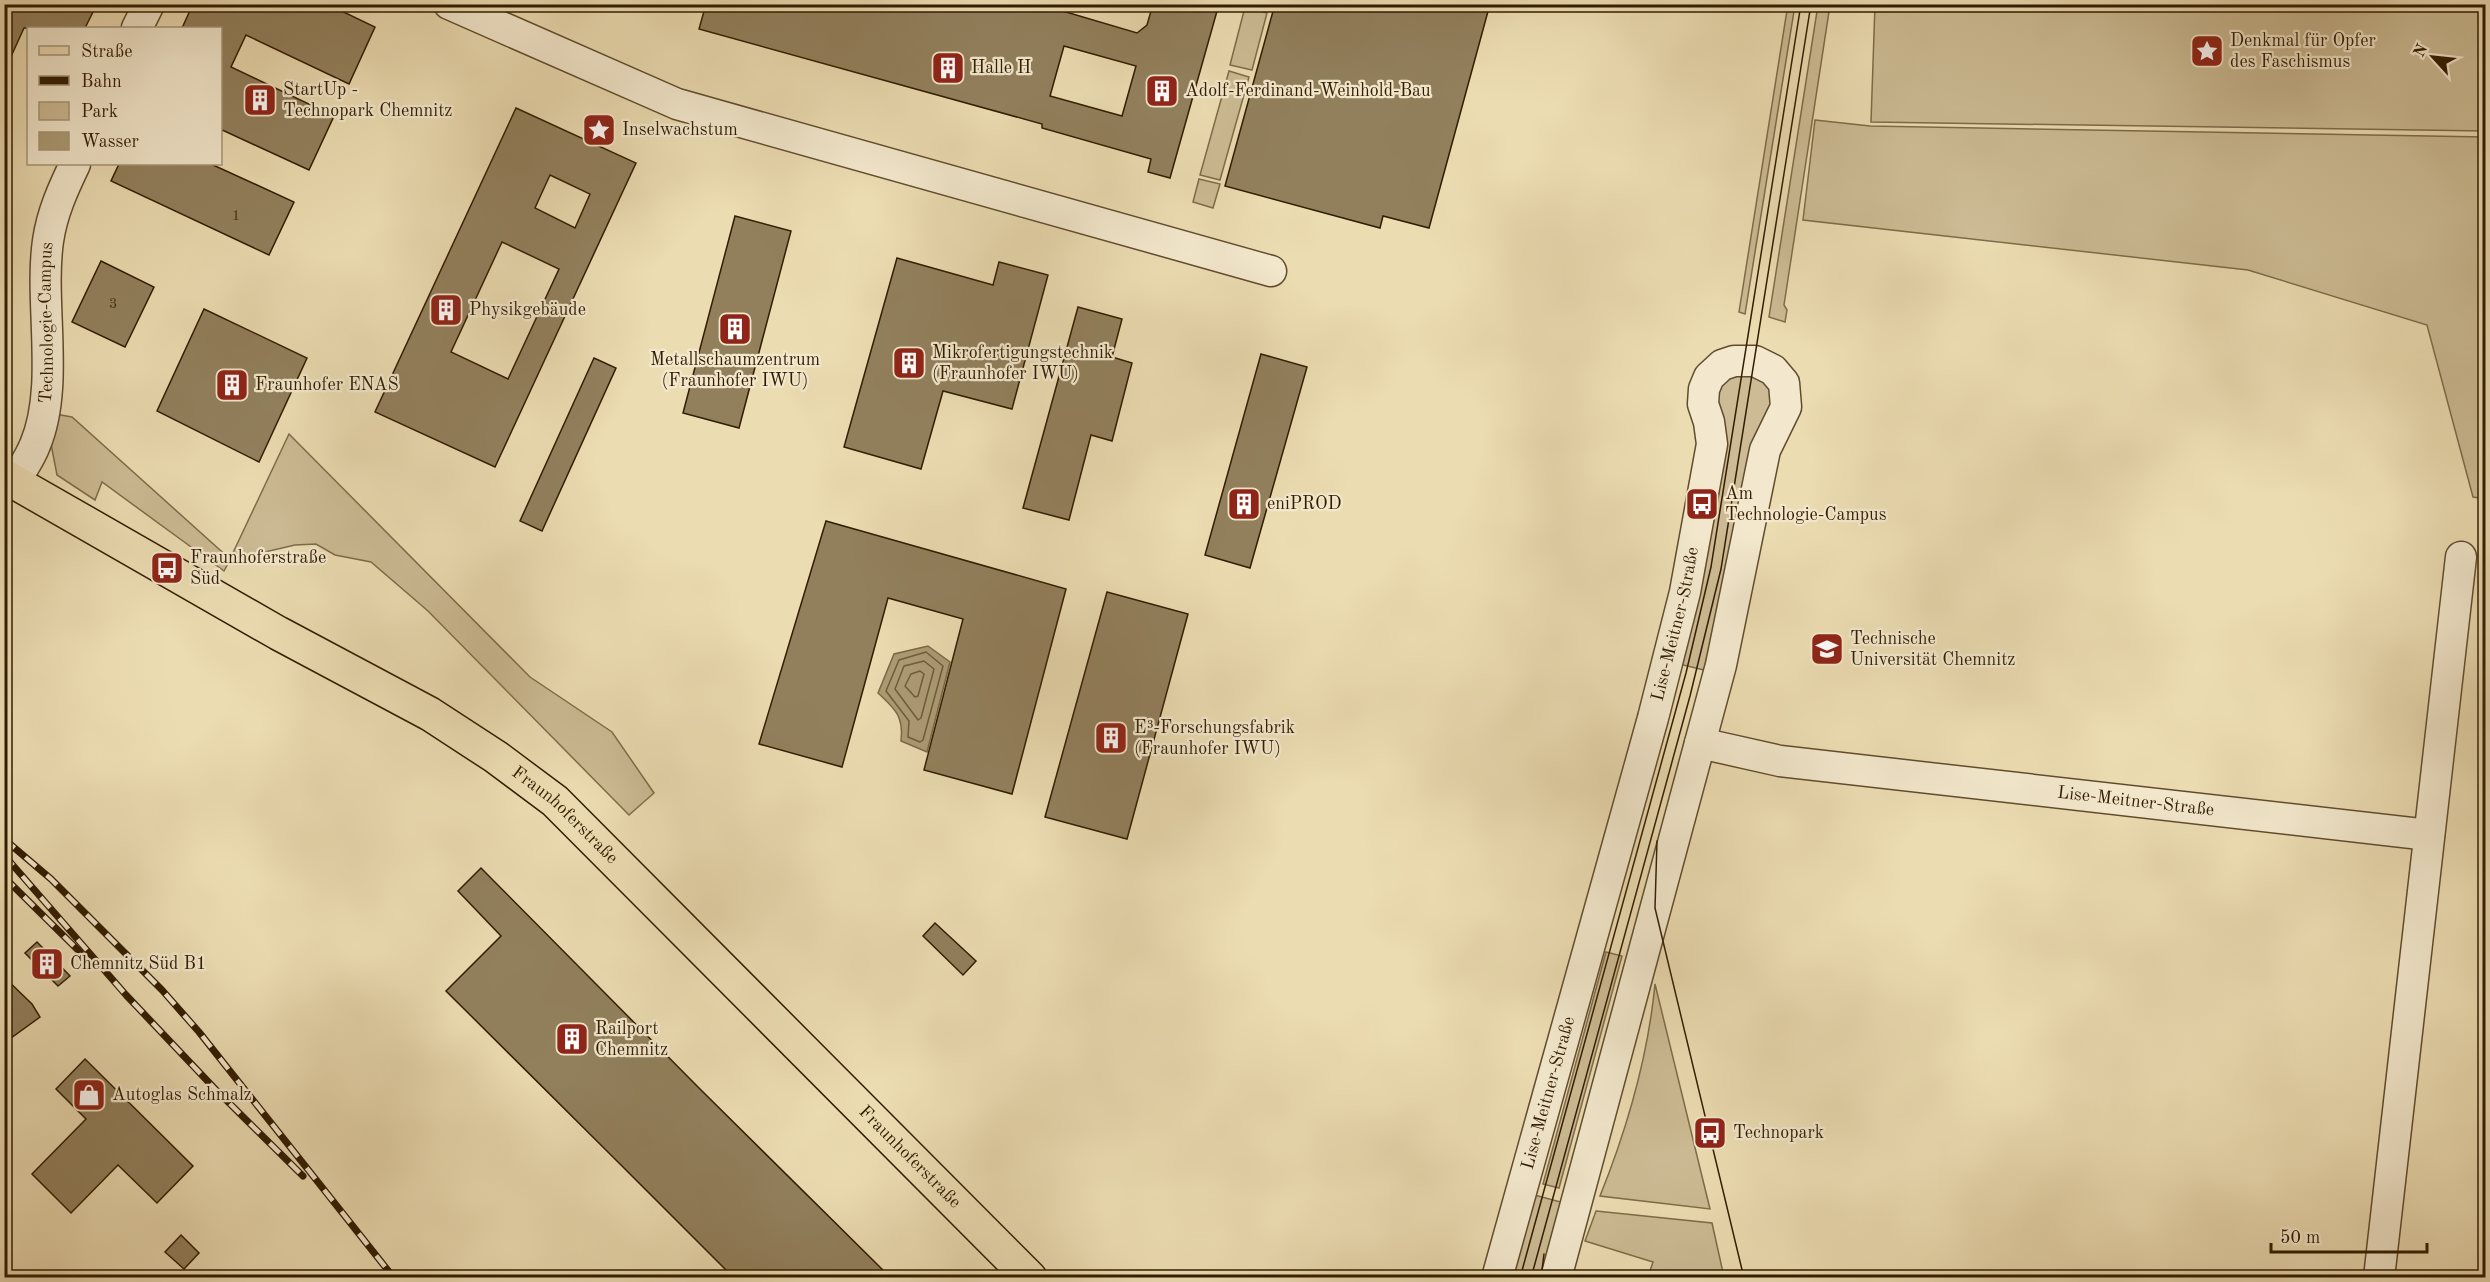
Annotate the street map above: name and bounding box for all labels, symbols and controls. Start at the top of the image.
legend [27,27,222,165]
north arrow [2403,27,2463,87]
place label: Denkmal für Opfer des Faschismus [2230,32,2377,71]
place icon: Denkmal für Opfer des Faschismus [2189,33,2225,69]
text: N [2412,41,2432,60]
text: Straße [81,43,132,61]
building icon: Halle H [930,50,966,86]
place label: Halle H [971,59,1031,77]
text: Bahn [81,73,122,91]
building icon: Adolf-Ferdinand-Weinhold-Bau [1144,73,1180,109]
place label: StartUp - Technopark Chemnitz [283,81,452,120]
building icon: StartUp - Technopark Chemnitz [242,82,278,118]
place label: Adolf-Ferdinand-Weinhold-Bau [1185,82,1431,100]
text: Park [81,103,118,121]
place icon: Inselwachstum [581,112,617,148]
place label: Inselwachstum [622,121,738,139]
text: Wasser [81,133,140,151]
house number: 1 [232,209,240,224]
street label: Technologie-Campus [37,241,57,404]
building icon: Physikgebäude [428,292,464,328]
house number: 3 [109,297,117,312]
place label: Physikgebäude [469,301,586,319]
building icon: Metallschaumzentrum (Fraunhofer IWU) [717,311,753,347]
place label: Mikrofertigungstechnik (Fraunhofer IWU) [932,344,1113,383]
building icon: Mikrofertigungstechnik (Fraunhofer IWU) [891,345,927,381]
place label: Metallschaumzentrum (Fraunhofer IWU) [650,351,820,390]
building icon: Fraunhofer ENAS [214,367,250,403]
place label: Fraunhofer ENAS [255,376,399,394]
place label: Am Technologie-Campus [1725,485,1887,524]
building icon: eniPROD [1226,486,1262,522]
bus stop icon: Am Technologie-Campus [1684,486,1720,522]
place label: eniPROD [1267,495,1342,513]
street label: Lise-Meitner-Straße [1649,546,1702,703]
place label: Fraunhoferstraße Süd [190,549,326,588]
bus stop icon: Fraunhoferstraße Süd [149,550,185,586]
place label: Technische Universität Chemnitz [1850,630,2015,669]
school or university icon: Technische Universität Chemnitz [1809,631,1845,667]
place label: E³-Forschungsfabrik (Fraunhofer IWU) [1134,719,1295,758]
building icon: E³-Forschungsfabrik (Fraunhofer IWU) [1093,720,1129,756]
street label: Fraunhoferstraße [508,763,621,867]
street label: Lise-Meitner-Straße [2056,784,2215,819]
building icon: Chemnitz Süd B1 [29,946,65,982]
place label: Chemnitz Süd B1 [70,955,206,973]
street label: Lise-Meitner-Straße [1519,1015,1578,1171]
place label: Railport Chemnitz [595,1020,668,1059]
building icon: Railport Chemnitz [554,1021,590,1057]
shop icon: Autoglas Schmalz [71,1077,107,1113]
place label: Autoglas Schmalz [112,1086,252,1104]
street label: Fraunhoferstraße [855,1102,964,1212]
bus stop icon: Technopark [1692,1115,1728,1151]
place label: Technopark [1733,1124,1824,1142]
scale bar [2271,1216,2427,1254]
text: 50 m [2280,1229,2320,1247]

